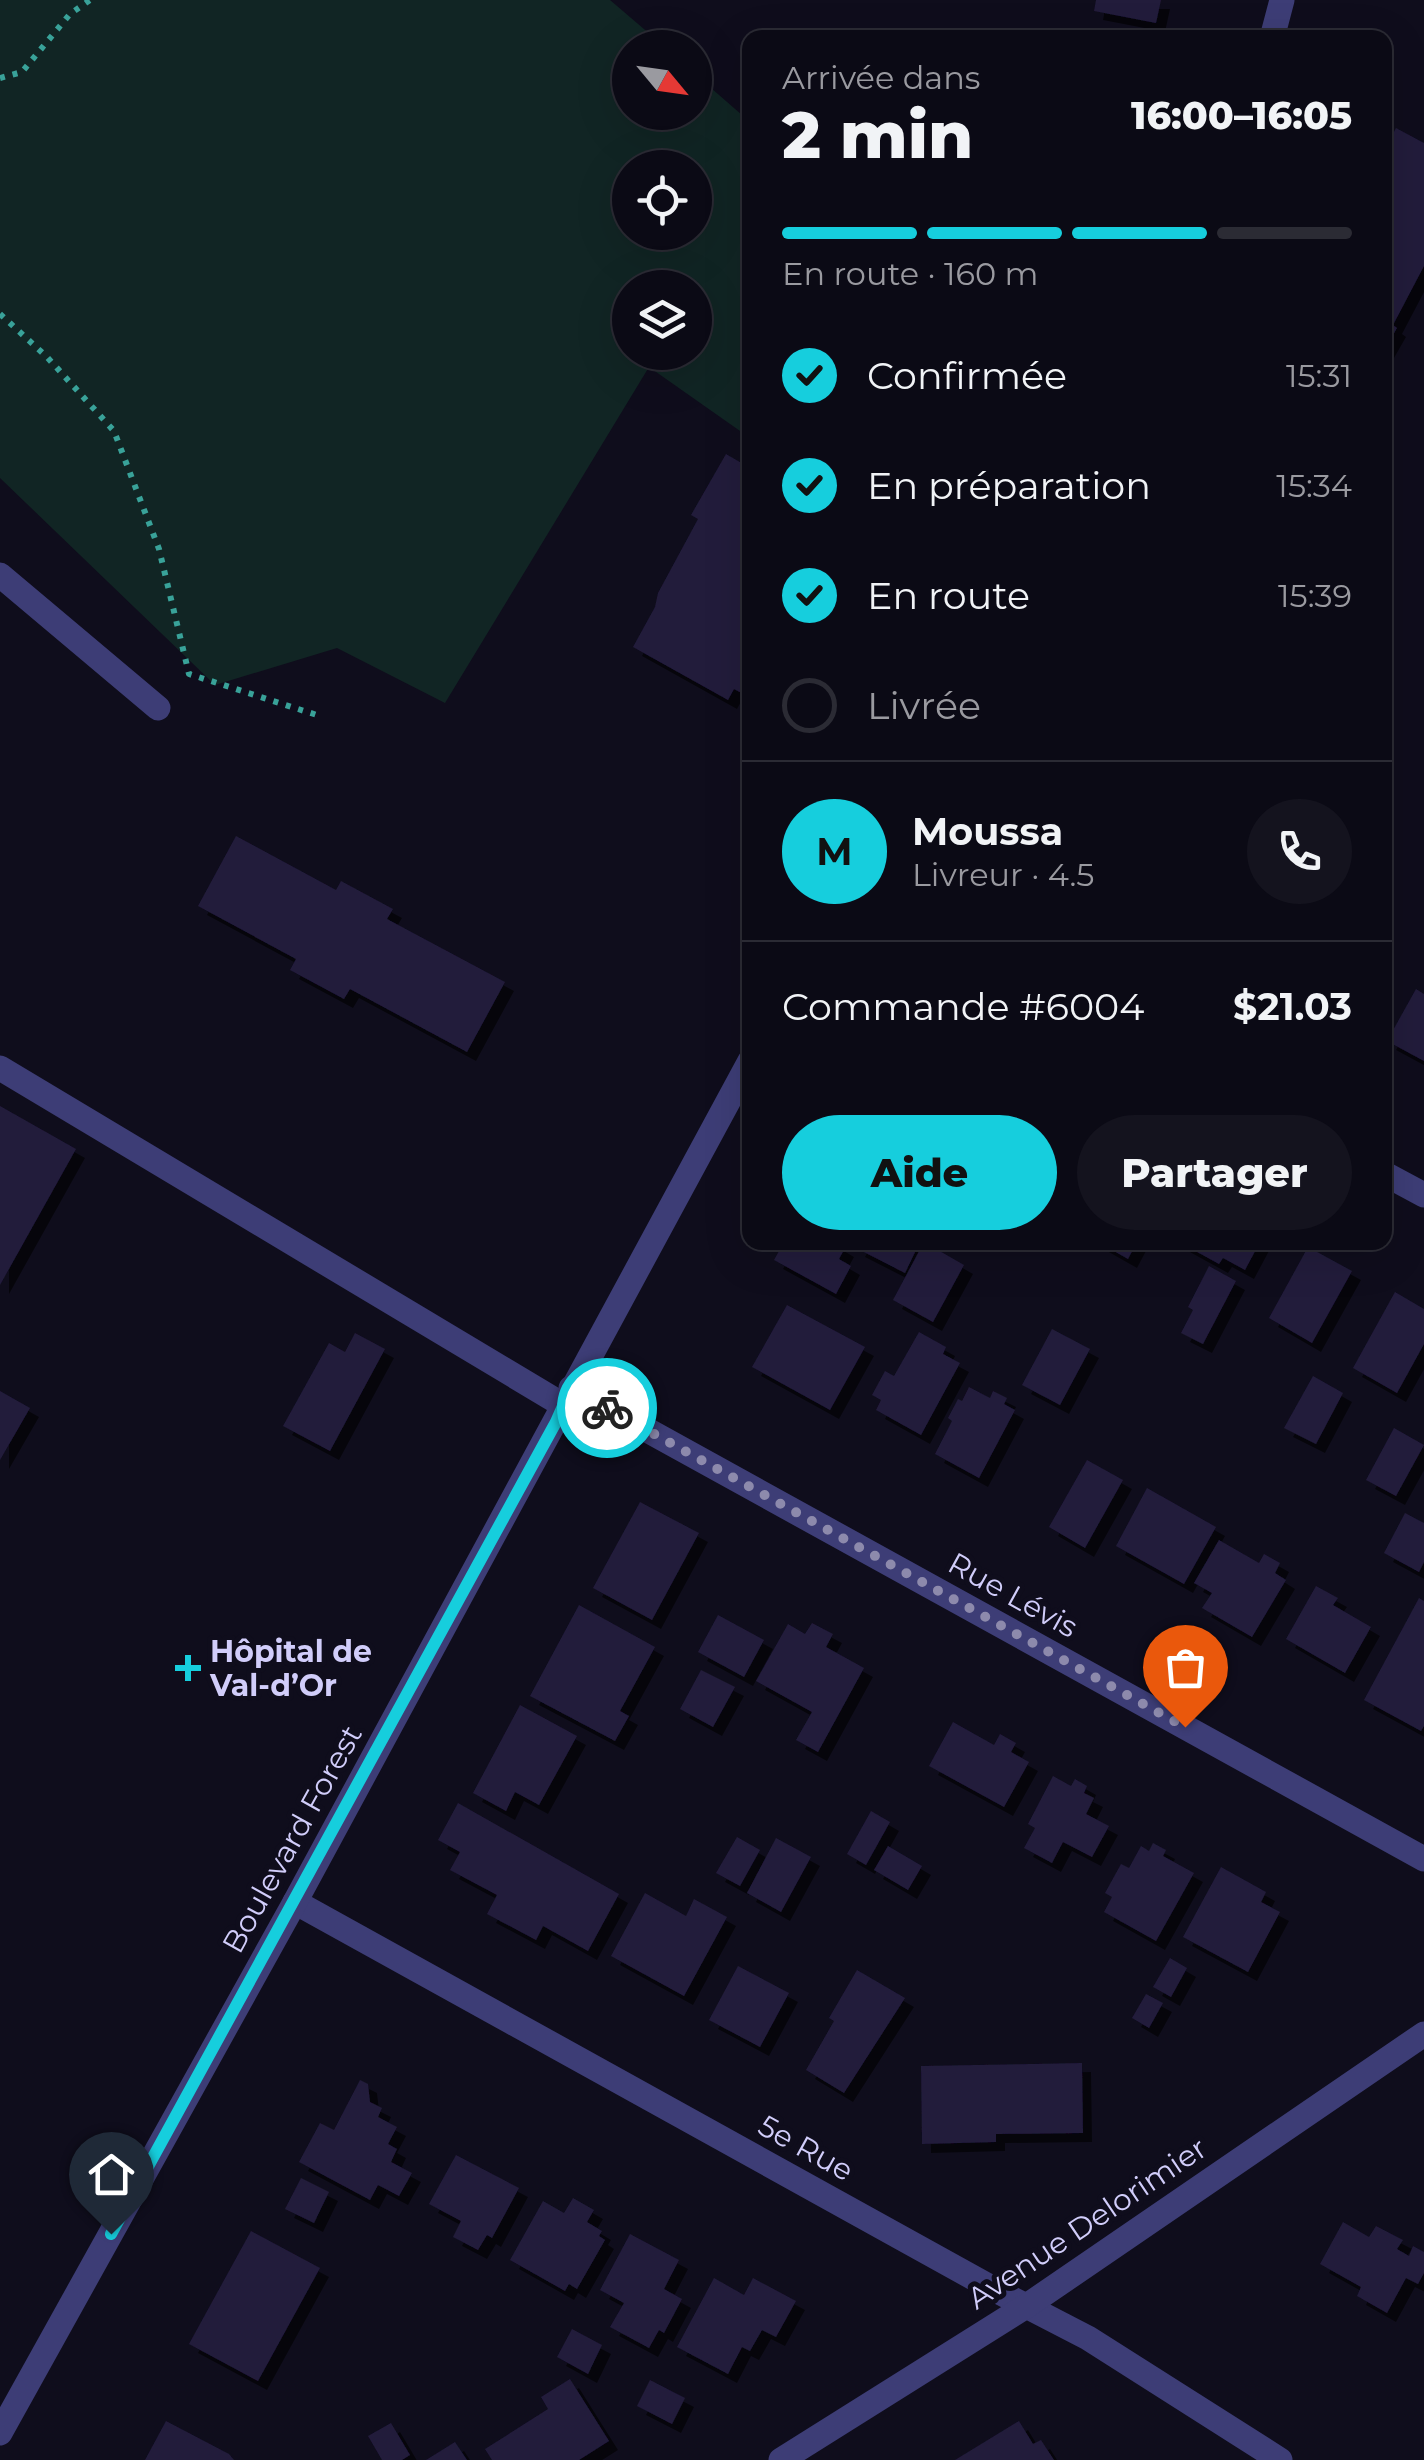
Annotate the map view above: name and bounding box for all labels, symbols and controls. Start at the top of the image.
north arrow [612,30,712,130]
map controls [612,30,712,370]
text: Arrivée dans [782,58,980,97]
text: 16:00–16:05 [1131,92,1352,139]
text: 2 min [782,95,973,174]
button: locate [612,150,712,250]
text: En route · 160 m [782,254,1039,293]
button: layers [612,270,712,370]
icon: check [782,348,837,403]
text: Confirmée [867,352,1067,399]
text: 15:31 [1286,356,1352,395]
icon: check [782,458,837,513]
text: En préparation [867,462,1151,509]
text: 15:34 [1276,466,1352,505]
icon: check [782,568,837,623]
text: En route [867,572,1030,619]
text: 15:39 [1278,576,1352,615]
text: Livrée [867,682,981,729]
button: phone [1247,799,1352,904]
text: Moussa [912,808,1063,855]
text: M [816,828,853,875]
text: Livreur · 4.5 [912,855,1094,894]
text: Commande #6004 [782,983,1144,1030]
text: $21.03 [1233,983,1352,1030]
button: Aide [782,1115,1057,1230]
button: Partager [1077,1115,1352,1230]
courier [557,1358,657,1458]
icon: bike [580,1381,635,1436]
street label: Rue Lévis [942,1544,1084,1646]
pin [1143,1625,1228,1728]
place label: Hôpital de Val-d’Or [209,1633,372,1704]
icon: bag [1158,1640,1213,1695]
marker: Hôpital de Val-d’Or [175,1655,201,1681]
street label: Boulevard Forest [214,1719,370,1959]
street label: 5e Rue [752,2107,860,2189]
street label: Avenue Delorimier [960,2129,1214,2317]
pin [69,2132,154,2235]
icon: home [84,2147,139,2202]

